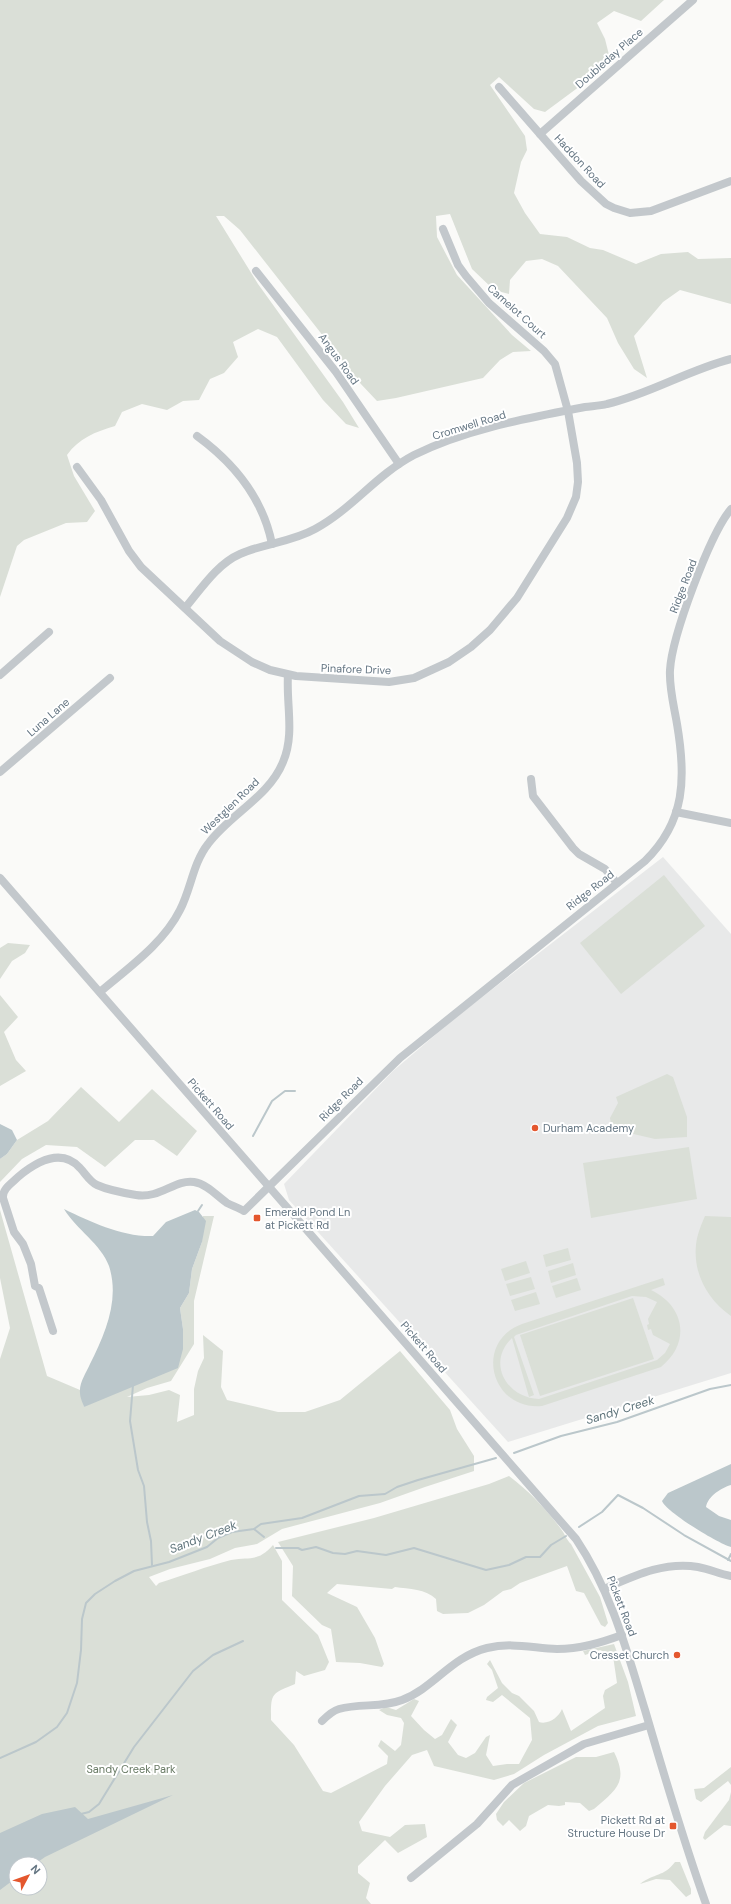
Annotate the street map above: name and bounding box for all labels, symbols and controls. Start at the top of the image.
street label: Doubleday Place [572,25,646,91]
street label: Haddon Road [551,131,609,191]
street label: Camelot Court [484,281,550,341]
street label: Angus Road [316,331,362,388]
street label: Cromwell Road [431,407,507,443]
street label: Ridge Road [666,557,700,615]
street label: Pinafore Drive [321,661,391,677]
street label: Luna Lane [24,695,72,739]
street label: Westglen Road [198,775,262,837]
street label: Ridge Road [563,867,617,913]
street label: Ridge Road [316,1074,366,1124]
street label: Pickett Road [185,1075,237,1133]
place label: Durham Academy [543,1121,634,1135]
marker: Durham Academy [530,1123,540,1133]
place label: Emerald Pond Ln at Pickett Rd [265,1205,350,1232]
marker: Emerald Pond Ln at Pickett Rd [252,1213,262,1223]
street label: Pickett Road [398,1318,450,1376]
water label: Sandy Creek [584,1392,657,1428]
water label: Sandy Creek [167,1517,240,1557]
street label: Pickett Road [604,1574,640,1638]
place label: Cresset Church [590,1648,669,1662]
marker: Cresset Church [672,1650,682,1660]
park label: Sandy Creek Park [86,1762,176,1776]
place label: Pickett Rd at Structure House Dr [567,1813,665,1840]
marker: Pickett Rd at Structure House Dr [668,1821,678,1831]
north arrow [8,1856,48,1896]
text: N [28,1862,43,1877]

